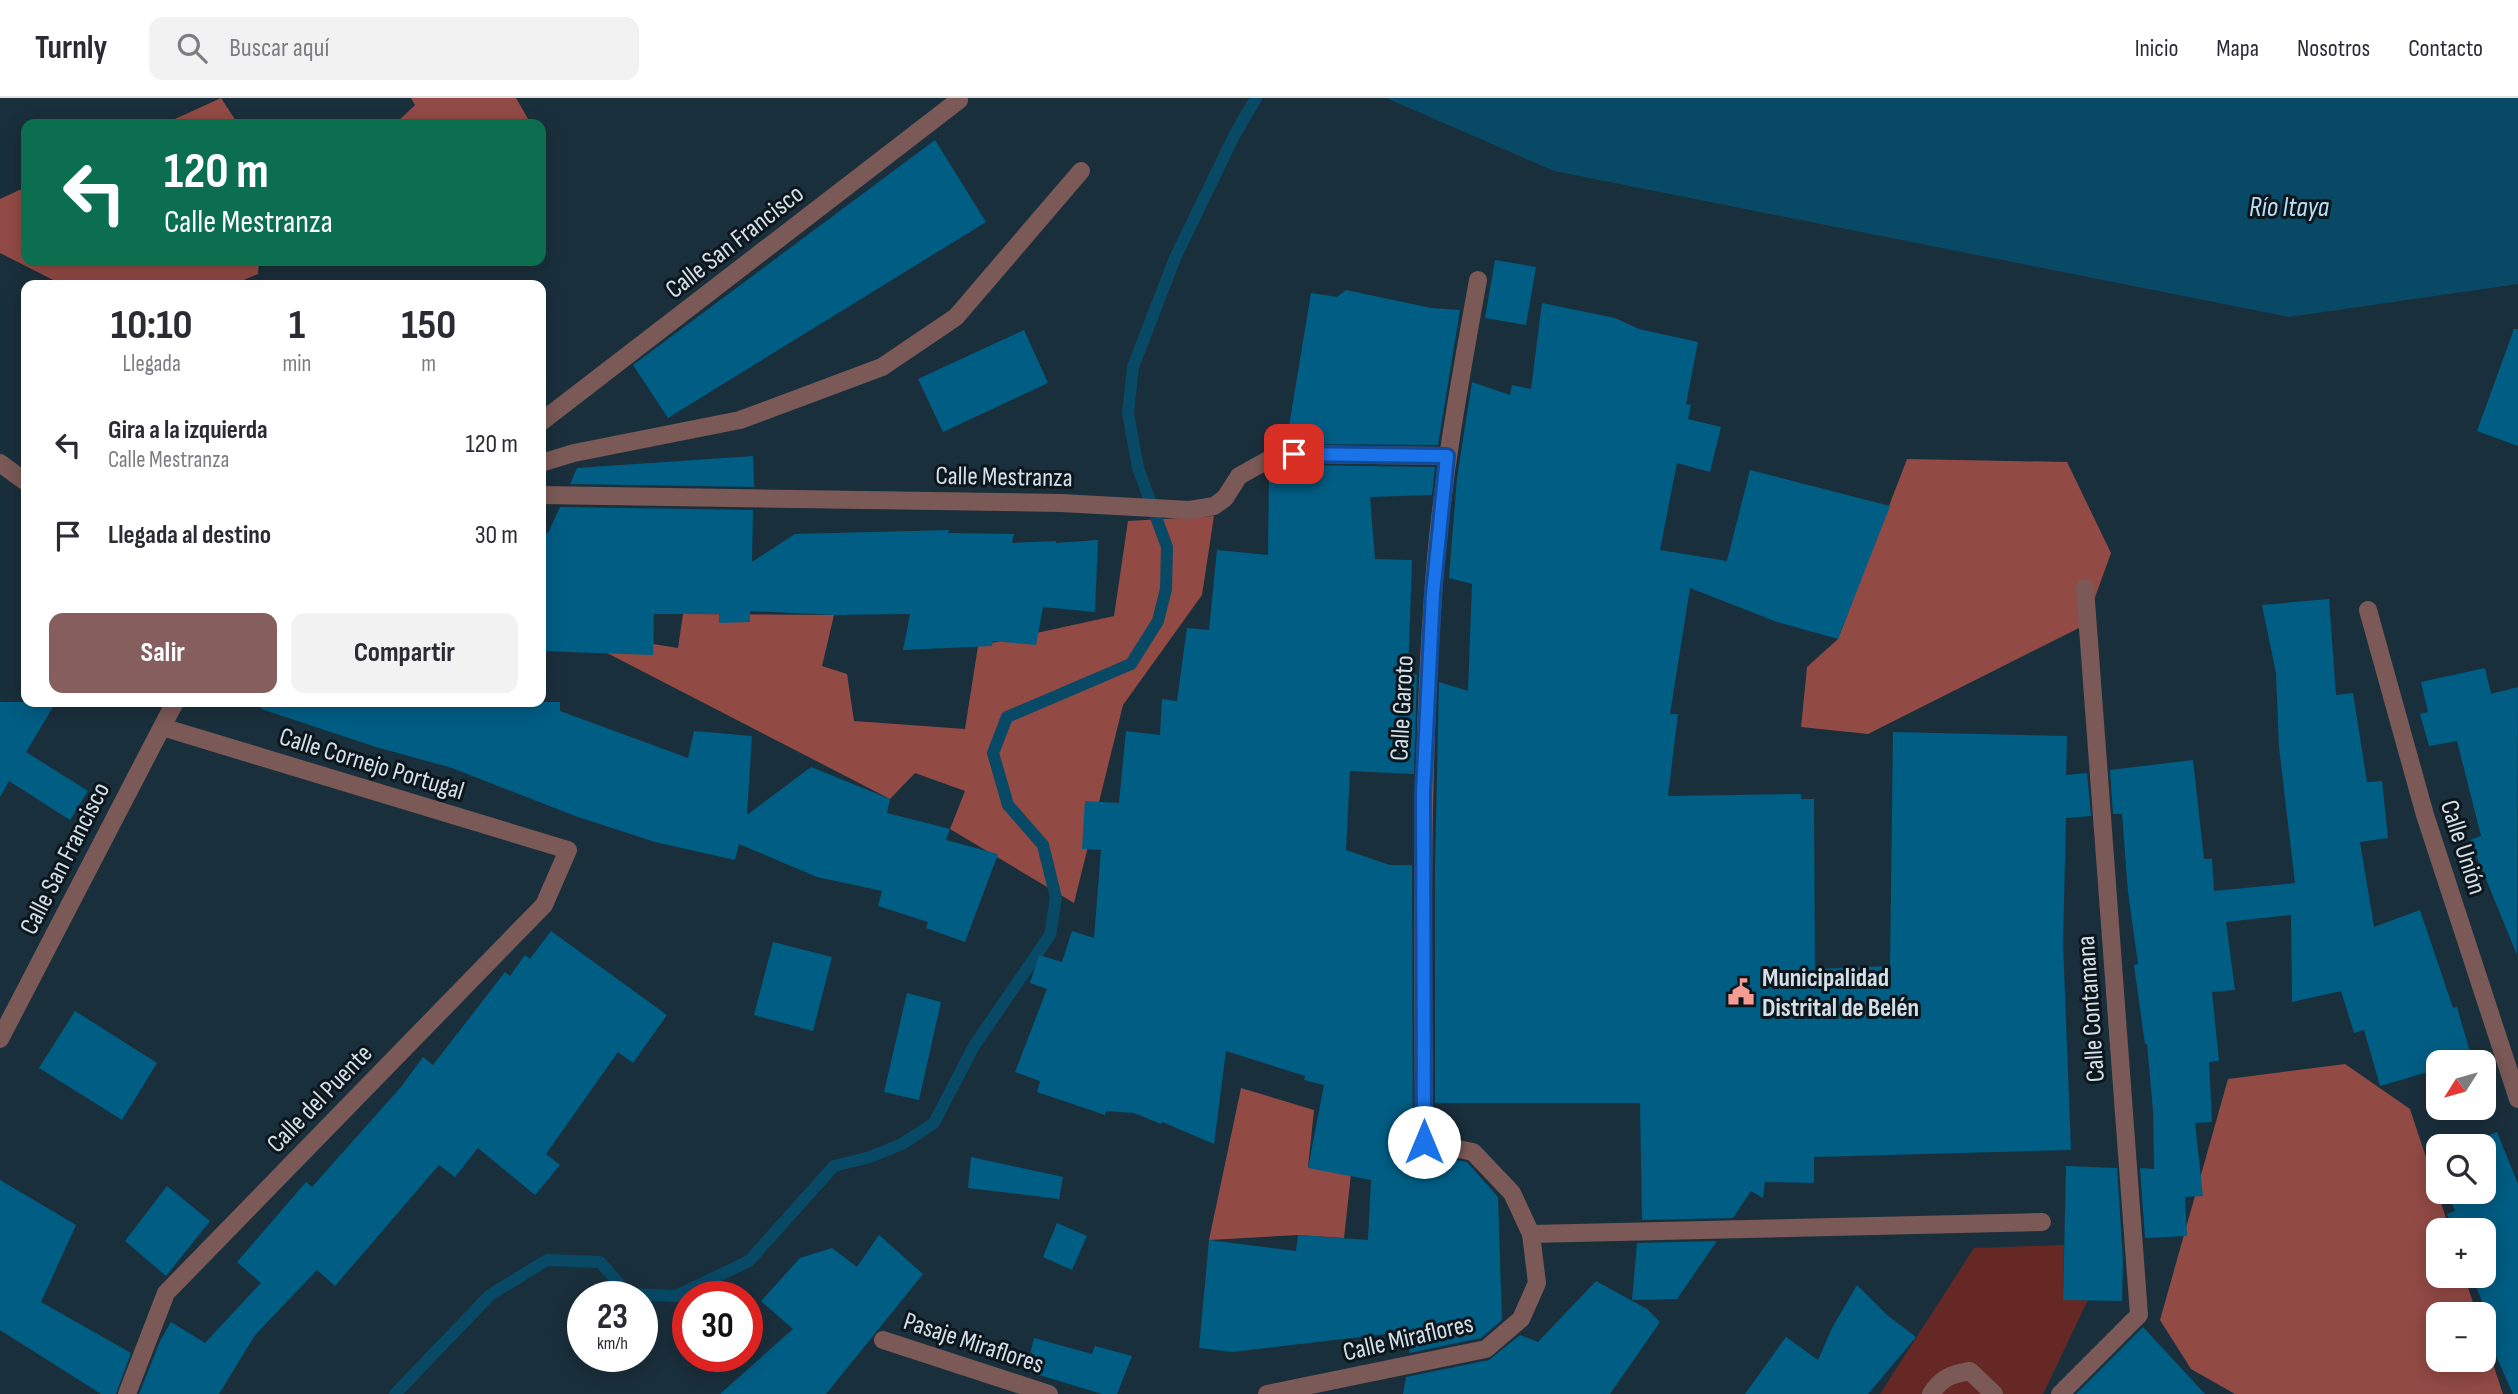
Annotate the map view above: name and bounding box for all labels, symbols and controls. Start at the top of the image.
search box [149,17,639,80]
text: Turnly [35,28,107,68]
icon: search [173,29,211,67]
text: Buscar aquí [229,33,329,64]
text: Inicio [2135,34,2178,63]
text: Mapa [2216,34,2259,63]
text: Nosotros [2297,34,2370,63]
text: Contacto [2408,34,2483,63]
text: 120 m [164,143,269,202]
icon: left [49,147,140,238]
street label: Calle San Francisco [660,179,810,306]
water label: Río Itaya [2249,191,2330,224]
text: Calle Mestranza [164,203,333,242]
text: 10:10 [111,300,193,351]
text: 1 [289,300,305,351]
text: 150 [401,300,456,351]
text: Llegada [123,350,181,378]
text: min [282,350,311,378]
text: m [421,350,436,378]
text: Gira a la izquierda [108,415,268,446]
pin [1264,424,1324,484]
icon: left [49,426,87,464]
text: 120 m [465,429,518,460]
icon: arrive [1275,435,1313,473]
text: Calle Mestranza [108,446,229,474]
street label: Calle Mestranza [935,461,1073,494]
icon: arrive [49,517,87,555]
text: Llegada al destino [108,520,271,551]
text: 30 m [475,520,518,551]
button: Salir [49,613,277,693]
button: Compartir [291,613,518,693]
street label: Calle Garoto [1384,655,1421,762]
street label: Calle Cornejo Portugal [275,722,468,807]
street label: Calle San Francisco [14,777,117,940]
street label: Calle Unión [2433,796,2492,898]
street label: Calle Contamana [2071,935,2112,1083]
place label: Municipalidad Distrital de Belén [1762,963,1919,1024]
public building icon: Municipalidad Distrital de Belén [1726,977,1756,1007]
street label: Calle del Puente [261,1038,379,1160]
north arrow [2426,1050,2496,1120]
map controls [2426,1050,2496,1372]
position arrow [1387,1105,1461,1179]
button: search [2426,1134,2496,1204]
button: + [2426,1218,2496,1288]
speed limit sign: 30 [672,1281,763,1372]
text: 23 [597,1296,628,1339]
button: − [2426,1302,2496,1372]
street label: Pasaje Miraflores [900,1306,1047,1381]
street label: Calle Miraflores [1340,1308,1477,1368]
text: km/h [597,1333,628,1354]

